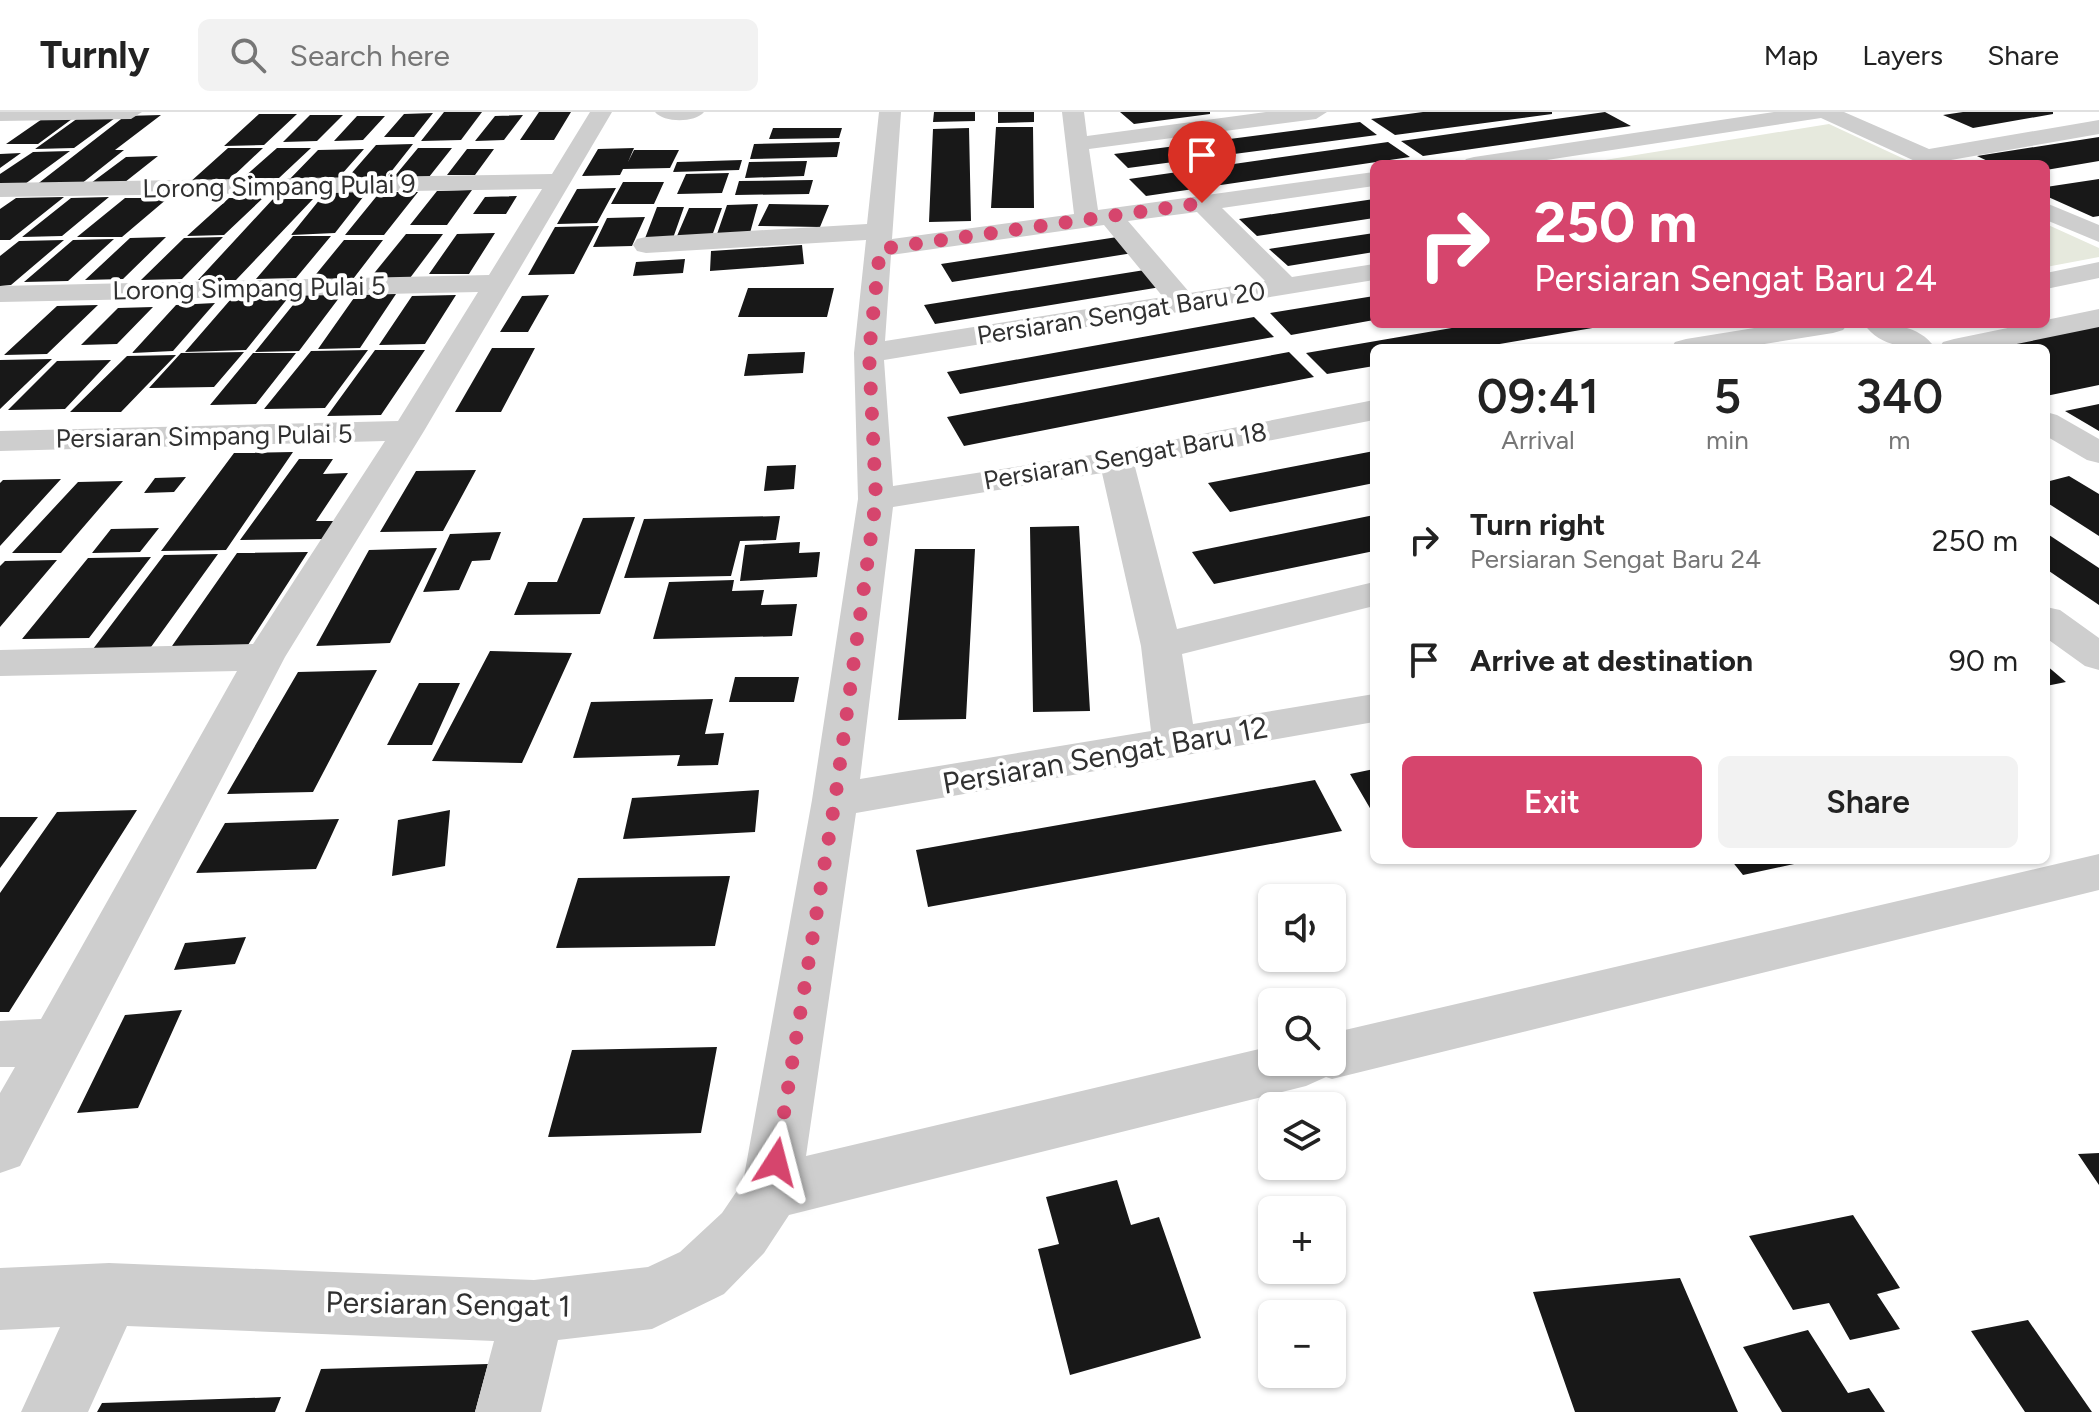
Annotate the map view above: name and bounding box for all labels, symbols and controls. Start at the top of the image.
search box [198,19,758,91]
text: Turnly [40,32,150,78]
icon: search [226,33,270,77]
text: Search here [290,37,450,74]
text: Map [1764,38,1818,72]
text: Layers [1862,38,1943,72]
text: Share [1987,38,2059,72]
pin [1168,121,1236,203]
icon: arrive [1180,133,1224,177]
street label: Lorong Simpang Pulai 9 [142,168,416,204]
text: 250 m [1534,189,1697,256]
icon: right [1402,192,1506,296]
text: Persiaran Sengat Baru 24 [1534,257,1937,300]
street label: Lorong Simpang Pulai 5 [112,270,386,306]
street label: Persiaran Sengat Baru 20 [974,274,1268,352]
text: 09:41 [1477,367,1599,425]
text: 5 [1713,367,1741,425]
text: 340 [1856,367,1943,425]
street label: Persiaran Sengat Baru 18 [981,415,1269,497]
street label: Persiaran Simpang Pulai 5 [55,417,353,455]
text: Arrival [1501,424,1575,456]
text: min [1706,424,1749,456]
text: m [1888,424,1910,456]
text: Turn right [1470,506,1605,543]
icon: right [1402,518,1446,562]
text: 250 m [1932,522,2018,559]
text: Persiaran Sengat Baru 24 [1470,543,1761,575]
icon: arrive [1402,638,1446,682]
text: Arrive at destination [1470,642,1753,679]
text: 90 m [1949,642,2018,679]
street label: Persiaran Sengat Baru 12 [939,708,1271,802]
button: Exit [1402,756,1702,848]
button: Share [1718,756,2018,848]
map controls [1258,884,1346,1388]
button: sound [1258,884,1346,972]
button: search [1258,988,1346,1076]
button: layers [1258,1092,1346,1180]
position arrow [734,1120,818,1204]
button: + [1258,1196,1346,1284]
street label: Persiaran Sengat 1 [325,1283,571,1325]
button: − [1258,1300,1346,1388]

